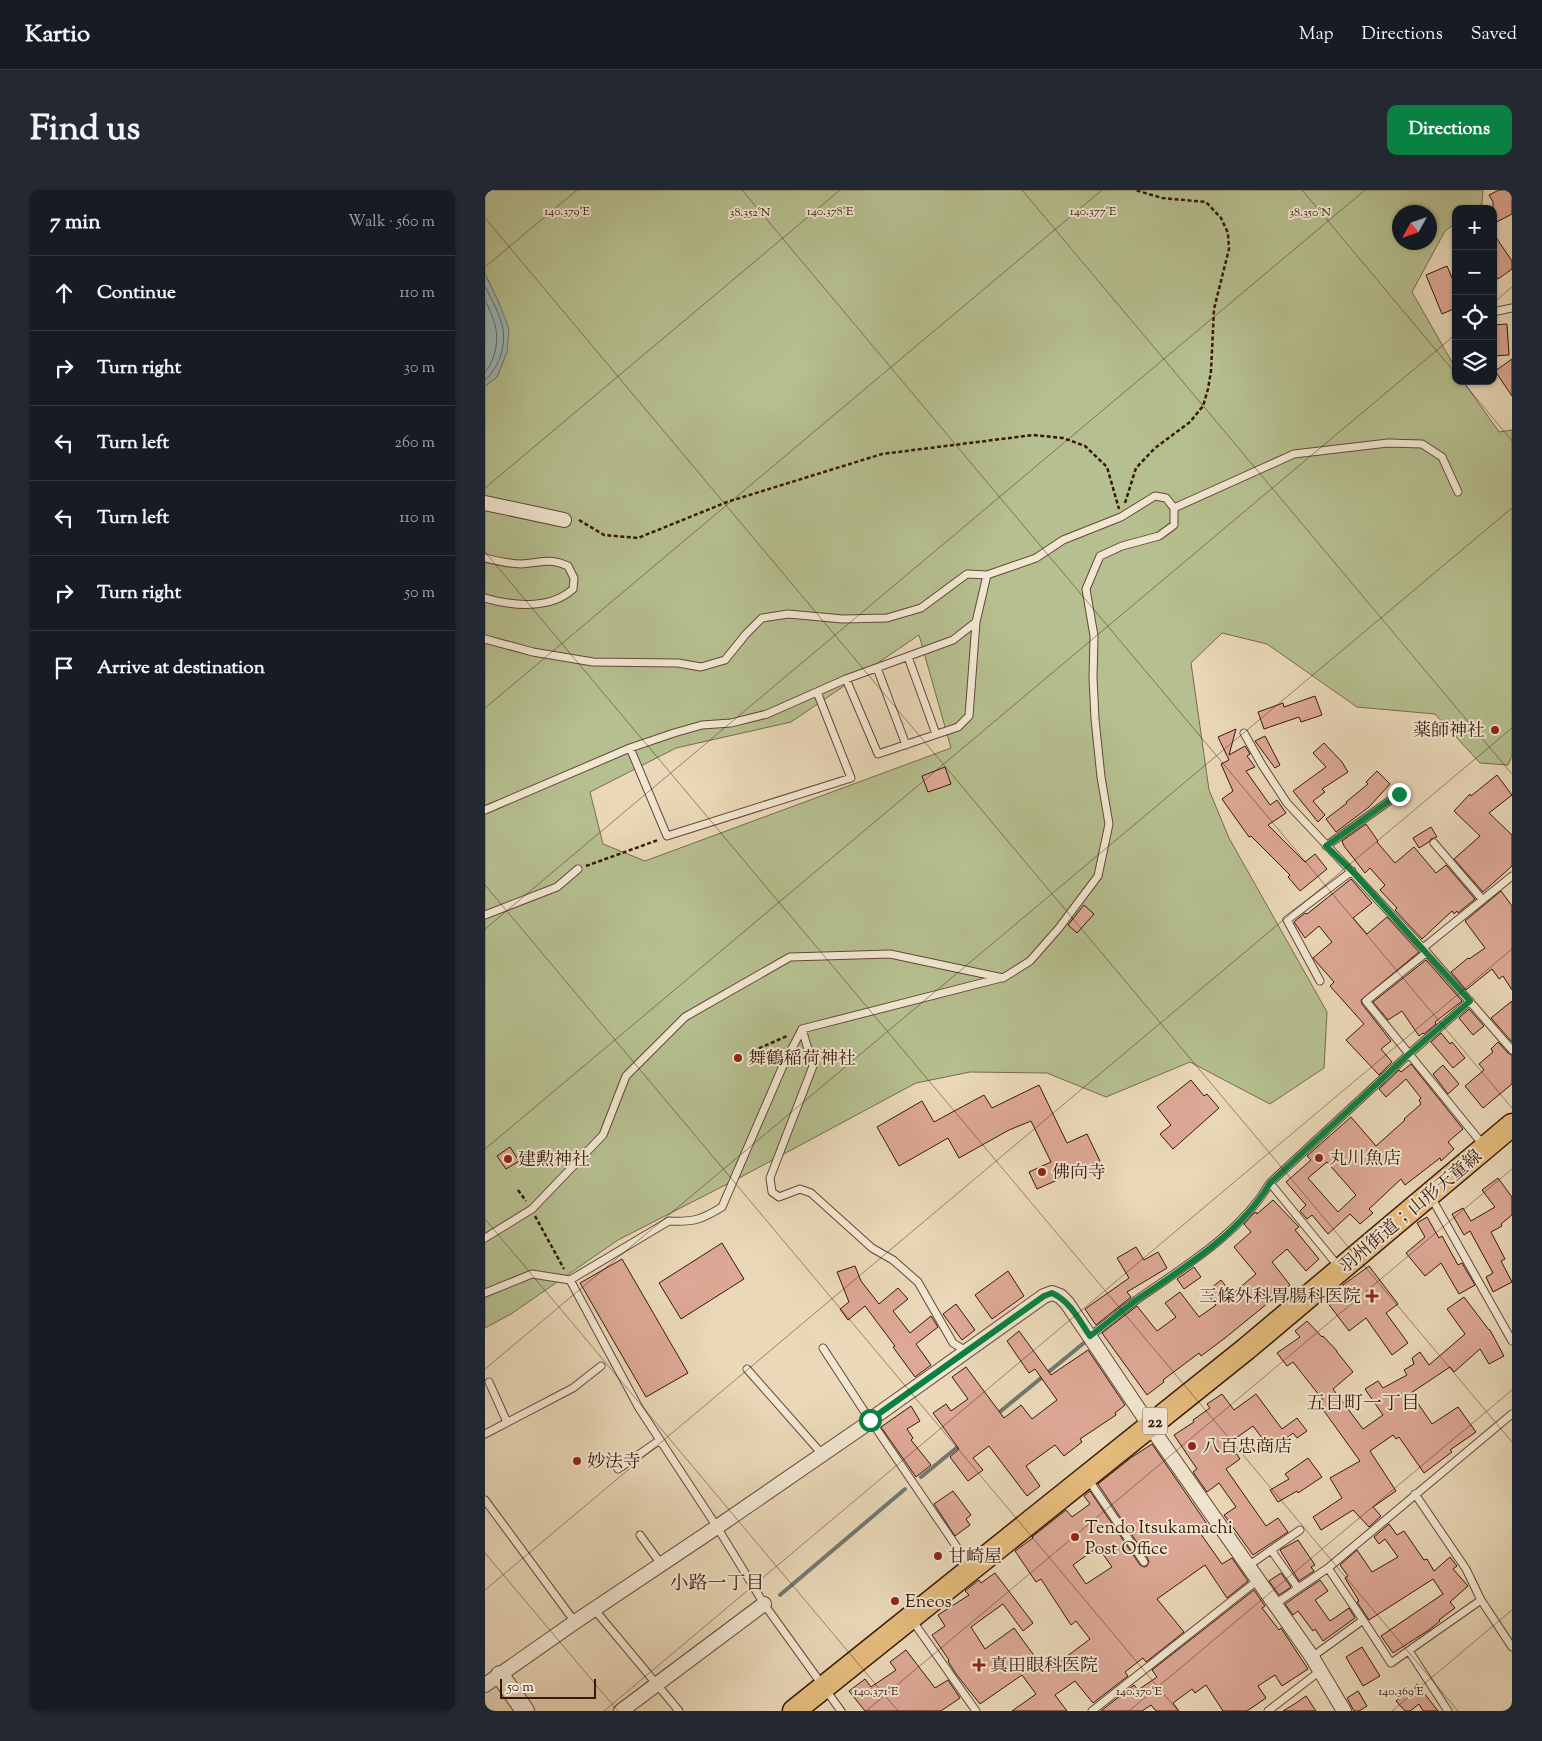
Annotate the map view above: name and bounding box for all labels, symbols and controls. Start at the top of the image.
text: Kartio [25,18,90,52]
text: Map [1299,22,1334,48]
text: Directions [1362,22,1443,48]
text: Saved [1471,22,1517,48]
text: Find us [30,105,140,156]
button: Directions [1387,105,1512,155]
text: 140.379°E [544,203,591,221]
text: 140.378°E [807,203,854,221]
text: 140.377°E [1070,203,1117,221]
text: 38.352°N [730,204,771,222]
text: 38.350°N [1289,204,1331,222]
north arrow [1392,205,1437,250]
map controls [1452,205,1497,385]
button: + [1452,205,1497,250]
text: 7 min [50,208,101,238]
text: Walk · 560 m [348,211,435,234]
button: − [1452,250,1497,295]
icon: ahead [50,279,78,307]
text: Continue [97,280,176,307]
text: 110 m [399,282,435,305]
button: locate [1452,295,1497,340]
button: layers [1452,340,1497,385]
icon: right [50,354,78,382]
text: Turn right [97,355,181,382]
text: 30 m [404,357,435,380]
icon: left [50,429,78,457]
text: Turn left [97,430,169,457]
text: 260 m [394,432,435,455]
icon: left [50,504,78,532]
text: Turn left [97,505,169,532]
text: 110 m [399,507,435,530]
icon: right [50,579,78,607]
text: Turn right [97,580,181,607]
text: 50 m [404,582,435,605]
icon: arrive [50,654,78,682]
text: Arrive at destination [97,655,265,682]
place label: 薬師神社 [1413,719,1485,745]
marker: 薬師神社 [1489,724,1501,736]
route end [1388,783,1411,806]
place label: 舞鶴稲荷神社 [748,1047,856,1073]
marker: 舞鶴稲荷神社 [732,1052,744,1064]
street label: 羽州街道；山形天童線 [1334,1145,1489,1280]
place label: 丸川魚店 [1329,1147,1401,1173]
place label: 建勲神社 [518,1148,590,1174]
marker: 丸川魚店 [1313,1152,1325,1164]
marker: 建勲神社 [502,1153,514,1165]
place label: 佛向寺 [1052,1161,1106,1187]
marker: 佛向寺 [1036,1166,1048,1178]
place label: 三條外科胃腸科医院 [1199,1285,1361,1311]
marker: 三條外科胃腸科医院 [1365,1289,1379,1303]
district label: 五日町一丁目 [1306,1391,1420,1418]
road number: 22 [1143,1408,1167,1434]
route start [859,1409,882,1432]
place label: 八百忠商店 [1202,1435,1292,1461]
marker: 八百忠商店 [1186,1440,1198,1452]
place label: 妙法寺 [587,1450,641,1476]
marker: 妙法寺 [571,1455,583,1467]
place label: Tendo Itsukamachi Post Office [1085,1516,1233,1563]
marker: Tendo Itsukamachi Post Office [1069,1531,1081,1543]
place label: 甘崎屋 [948,1545,1002,1571]
marker: 甘崎屋 [932,1550,944,1562]
district label: 小路一丁目 [669,1571,765,1598]
place label: Eneos [905,1590,952,1616]
marker: Eneos [889,1595,901,1607]
place label: 真田眼科医院 [990,1654,1098,1680]
marker: 真田眼科医院 [972,1658,986,1672]
scale bar [500,1676,596,1699]
text: 50 m [507,1678,534,1698]
text: 140.371°E [854,1683,899,1701]
text: 140.370°E [1116,1683,1163,1701]
text: 140.369°E [1378,1683,1425,1701]

